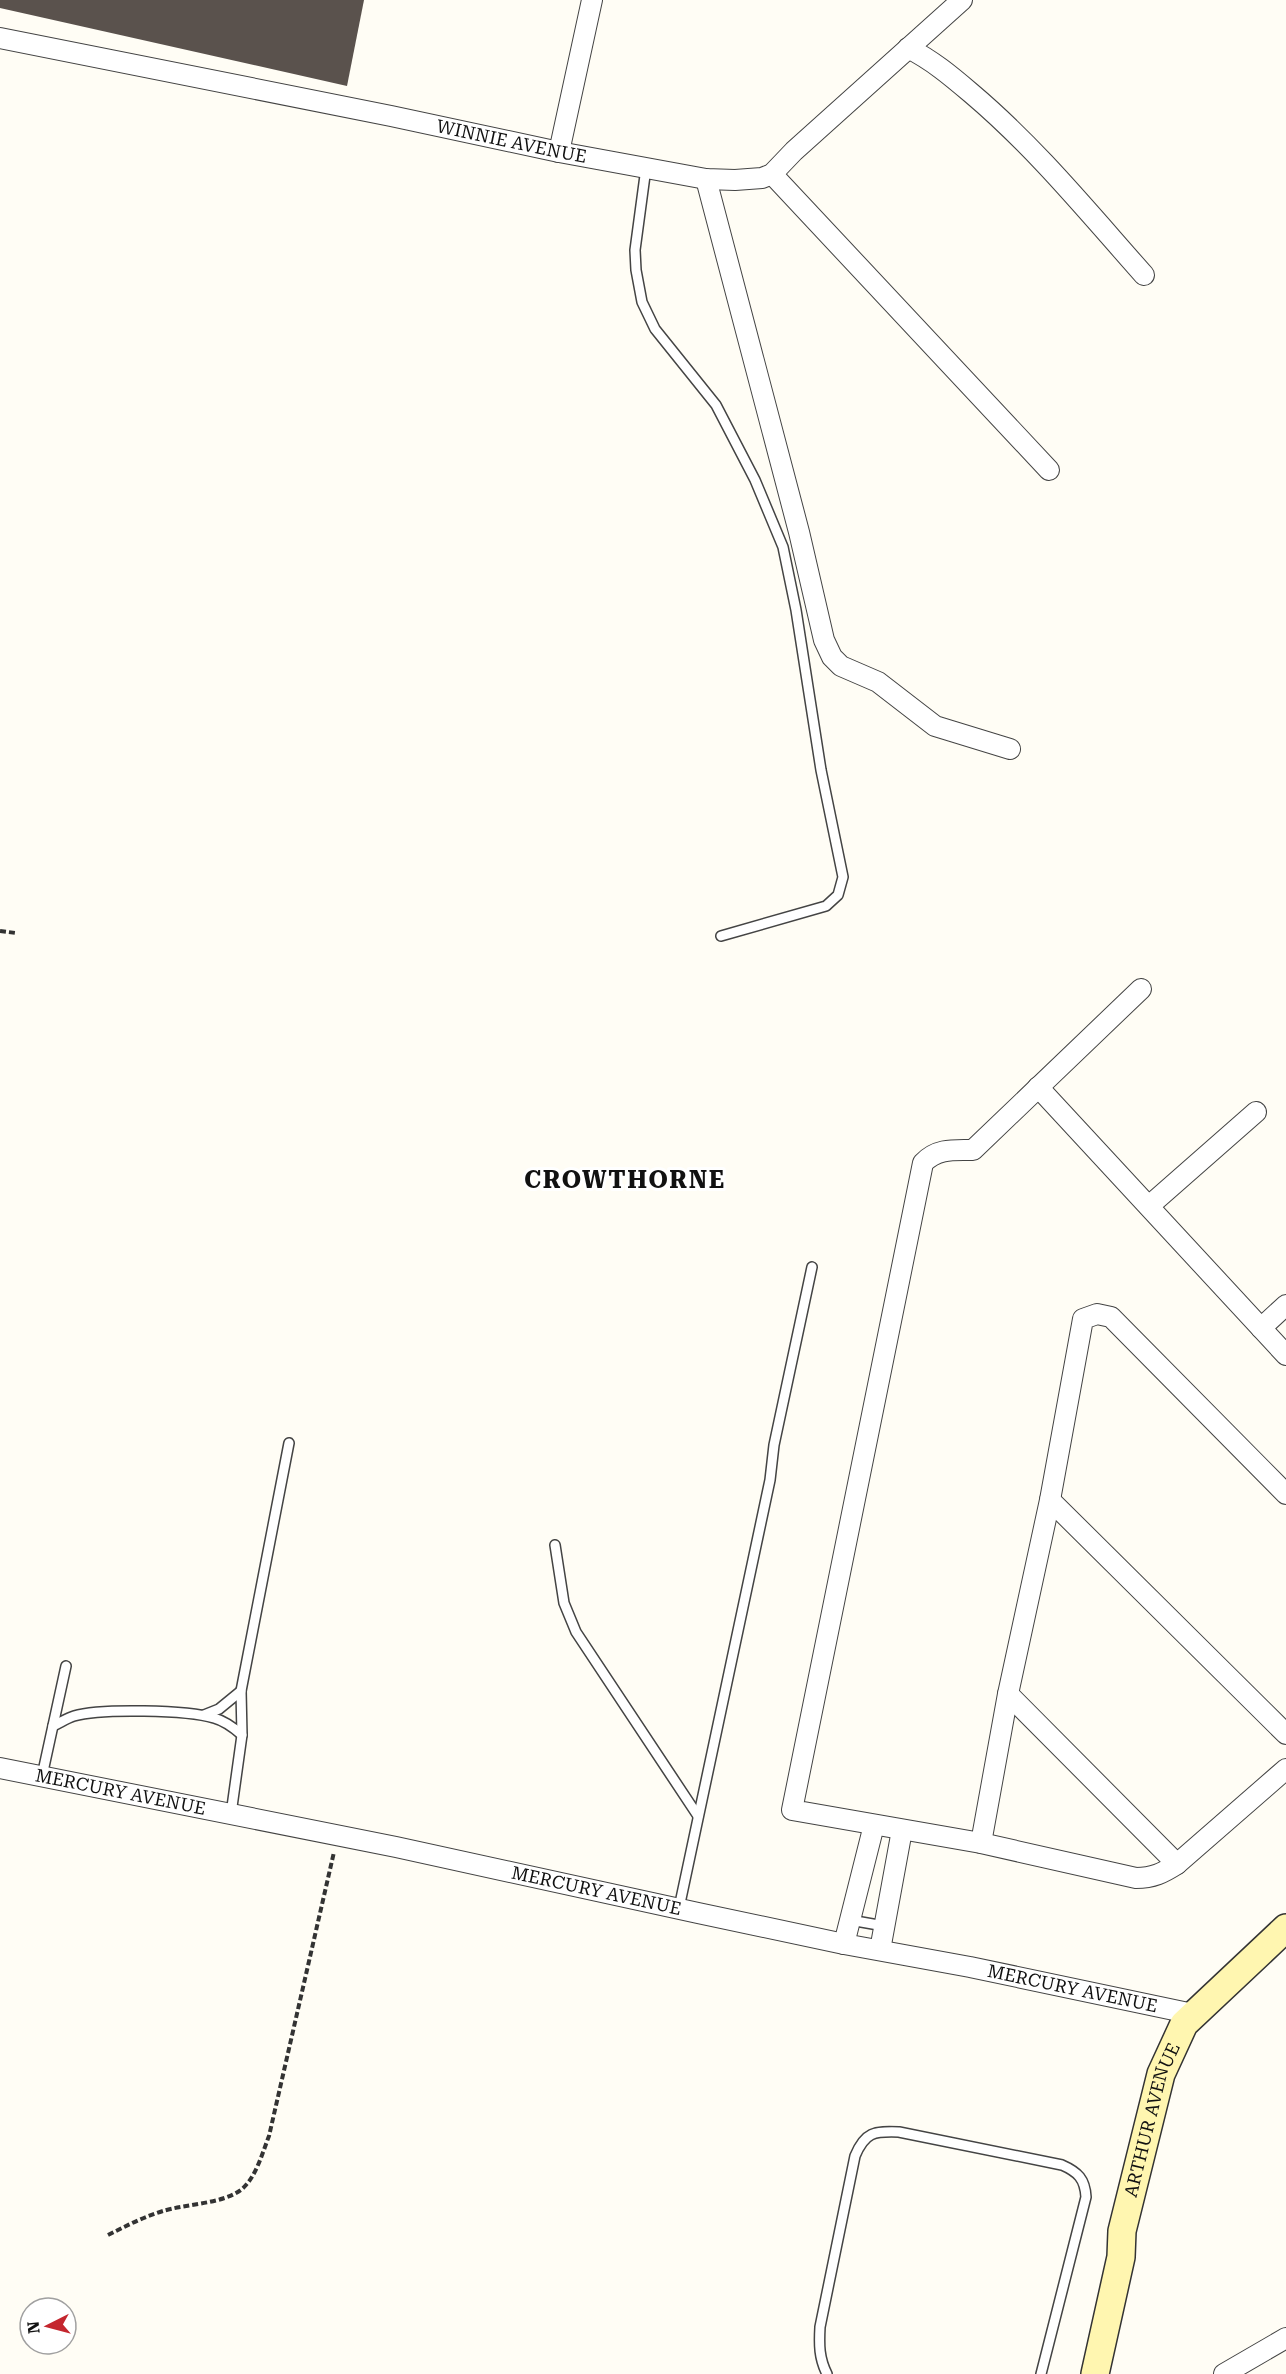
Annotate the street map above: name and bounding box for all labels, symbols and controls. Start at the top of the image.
street label: WINNIE AVENUE [435,115,588,167]
district label: CROWTHORNE [524,1166,726,1194]
street label: MERCURY AVENUE [34,1764,208,1819]
street label: MERCURY AVENUE [510,1862,683,1919]
street label: MERCURY AVENUE [986,1960,1160,2016]
street label: ARTHUR AVENUE [1120,2039,1184,2199]
north arrow [18,2296,78,2356]
text: N [23,2320,44,2335]

